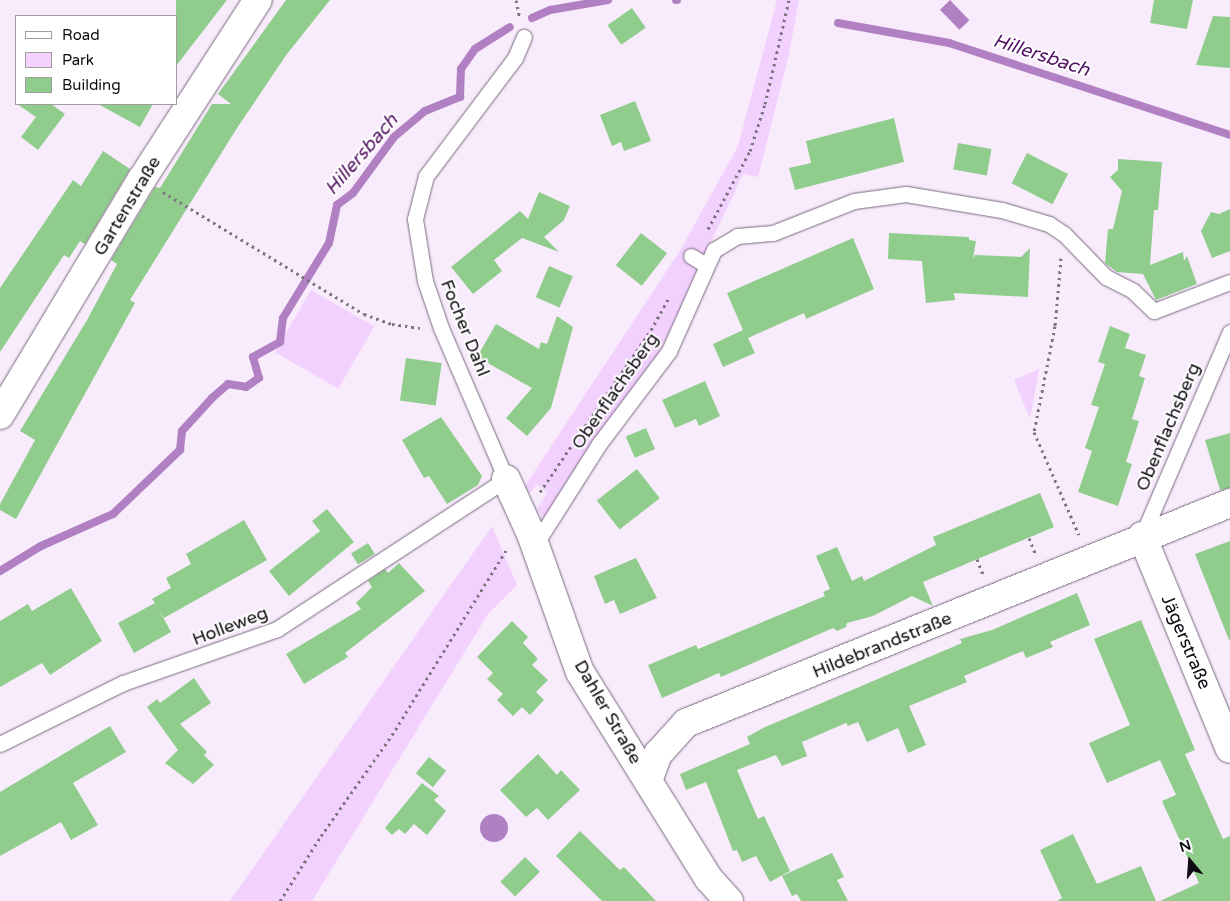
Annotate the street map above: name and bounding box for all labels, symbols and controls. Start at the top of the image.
legend [15,15,178,105]
text: Road [62,26,100,44]
water label: Hillersbach [990,30,1092,82]
text: Park [62,51,94,69]
text: Building [62,76,121,94]
water label: Hillersbach [321,110,403,200]
street label: Gartenstraße [89,152,165,260]
street label: Focher Dahl [436,276,494,380]
street label: Obenflachsberg [567,329,663,453]
street label: Obenflachsberg [1131,360,1205,494]
street label: Jägerstraße [1156,592,1216,692]
street label: Holleweg [189,602,271,650]
street label: Hildebrandstraße [809,607,955,683]
street label: Dahler Straße [570,656,646,768]
north arrow [1165,836,1215,886]
text: N [1177,836,1193,856]

